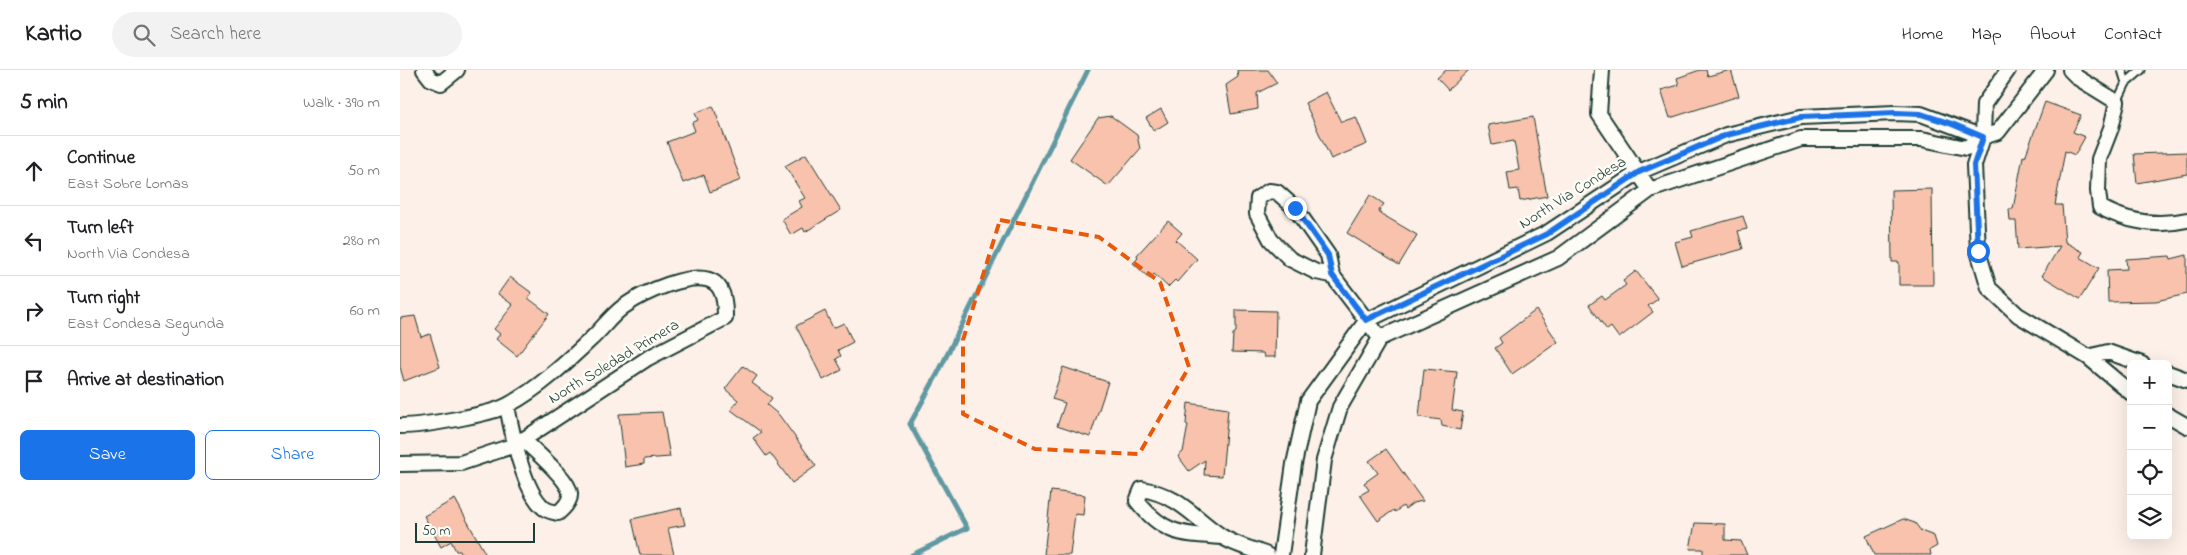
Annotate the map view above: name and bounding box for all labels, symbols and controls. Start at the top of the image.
search box [112,12,462,57]
text: Kartio [25,17,82,52]
icon: search [130,21,158,49]
text: Search here [170,21,261,48]
text: Home [1902,22,1943,48]
text: Map [1971,22,2002,48]
text: About [2030,22,2076,48]
text: Contact [2104,22,2162,48]
text: 5 min [20,88,68,118]
text: Walk · 390 m [303,91,380,115]
text: Continue [67,145,135,172]
street label: North Via Condesa [1515,150,1631,236]
icon: ahead [20,157,48,185]
text: 50 m [348,159,380,183]
text: East Sobre Lomas [67,172,189,196]
route end [1284,197,1307,220]
text: Turn left [67,215,134,242]
icon: left [20,227,48,255]
text: 280 m [343,229,380,253]
route start [1967,240,1990,263]
text: North Via Condesa [67,242,190,266]
text: Turn right [67,285,140,312]
icon: right [20,297,48,325]
text: 60 m [350,299,380,323]
text: East Condesa Segunda [67,312,224,336]
street label: North Soledad Primera [544,313,684,411]
map controls [2127,360,2172,540]
button: + [2127,360,2172,405]
icon: arrive [20,367,48,395]
text: Arrive at destination [67,367,224,394]
button: − [2127,405,2172,450]
button: Save [20,430,195,480]
button: Share [205,430,380,480]
button: locate [2127,450,2172,495]
button: layers [2127,495,2172,540]
scale bar [415,520,535,543]
text: 50 m [422,521,450,542]

